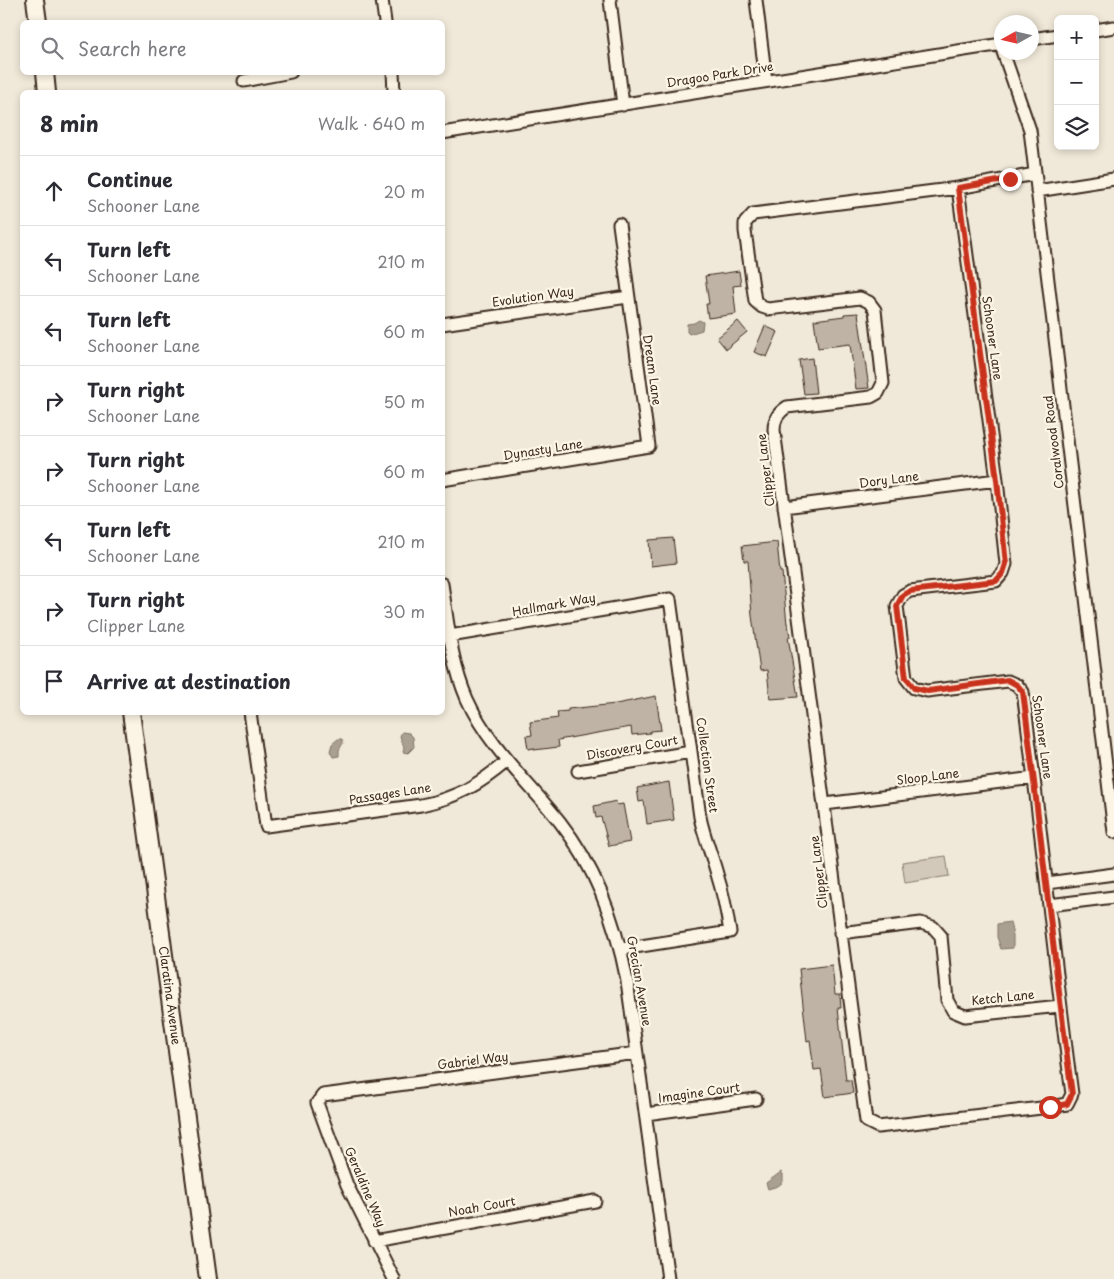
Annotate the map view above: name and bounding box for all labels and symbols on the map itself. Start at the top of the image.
north arrow [994,15,1039,60]
street label: Dragoo Park Drive [665,57,775,91]
route end [999,168,1022,191]
street label: Evolution Way [491,281,575,311]
street label: Schooner Lane [978,295,1008,381]
street label: Dream Lane [639,333,667,406]
street label: Coralwood Road [1038,394,1068,490]
street label: Clipper Lane [752,432,778,508]
street label: Dynasty Lane [502,434,584,464]
street label: Dory Lane [858,466,920,492]
street label: Hallmark Way [511,588,597,620]
street label: Schooner Lane [1028,694,1058,780]
street label: Collection Street [692,716,724,814]
street label: Discovery Court [585,730,679,764]
street label: Sloop Lane [896,763,960,789]
street label: Passages Lane [347,778,432,808]
street label: Clipper Lane [805,834,831,910]
street label: Grecian Avenue [623,934,657,1028]
street label: Claratina Avenue [155,945,186,1046]
street label: Ketch Lane [970,985,1036,1009]
street label: Gabriel Way [436,1047,510,1073]
street label: Imagine Court [657,1077,741,1107]
route start [1039,1096,1062,1119]
street label: Geraldine Way [341,1144,391,1230]
street label: Noah Court [447,1191,517,1221]

